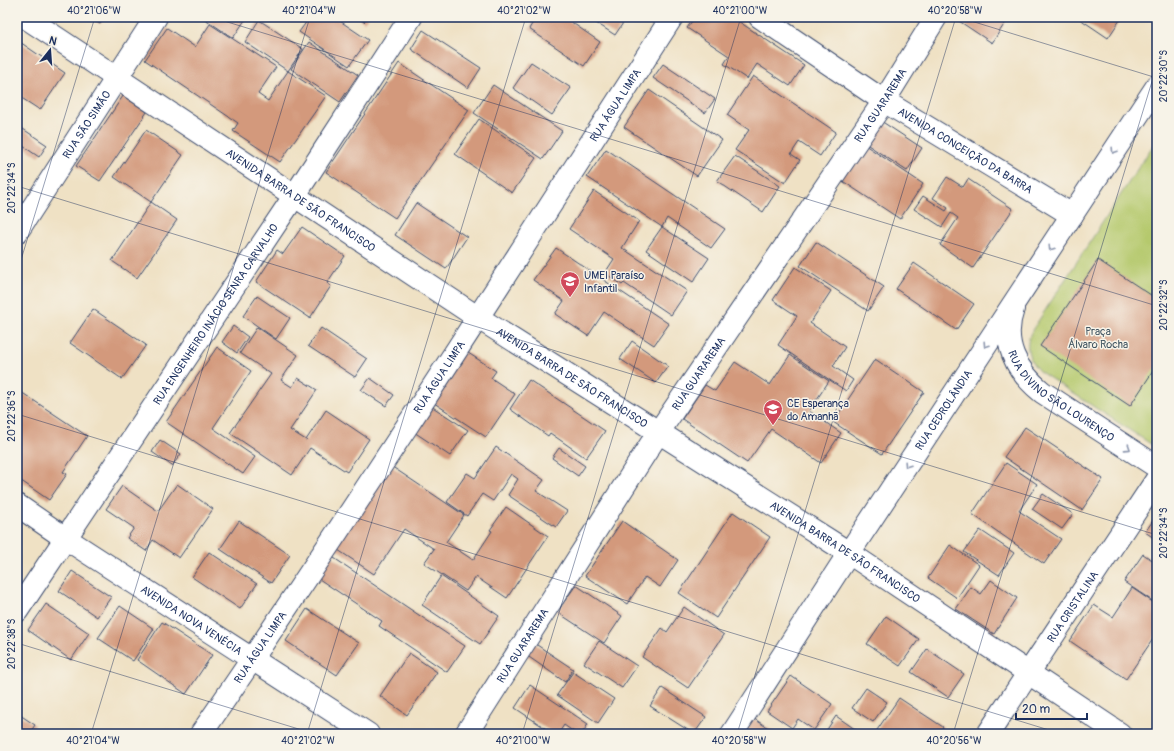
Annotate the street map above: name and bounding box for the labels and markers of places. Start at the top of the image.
place label: UMEI Paraíso Infantil [584,269,644,295]
school or university icon: UMEI Paraíso Infantil [559,270,581,298]
place label: CE Esperança do Amanhã [787,397,849,423]
school or university icon: CE Esperança do Amanhã [762,398,784,426]

